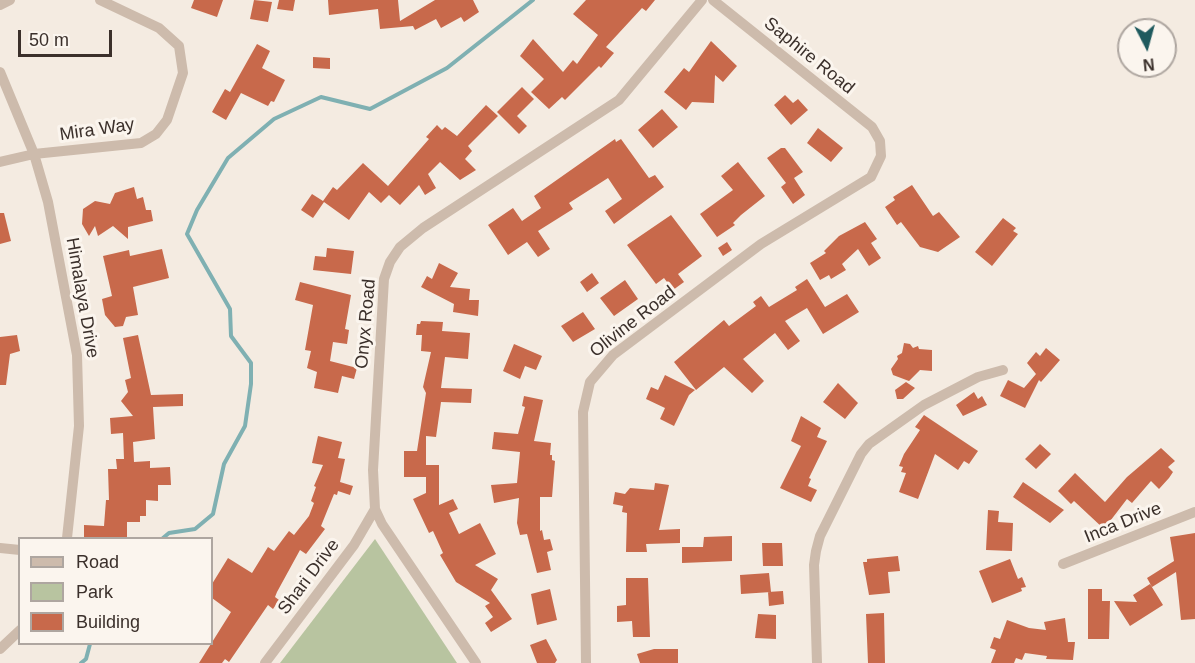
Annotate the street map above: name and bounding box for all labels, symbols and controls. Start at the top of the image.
street label: Saphire Road [759,13,859,99]
scale bar [21,18,116,56]
north arrow [1117,18,1177,78]
text: 50 m [29,30,69,50]
text: N [1142,55,1155,73]
street label: Mira Way [58,114,136,146]
street label: Himalaya Drive [61,236,103,360]
street label: Onyx Road [351,278,381,370]
street label: Olivine Road [586,282,680,362]
street label: Inca Drive [1081,498,1165,548]
street label: Shari Drive [274,535,344,619]
legend [18,537,213,645]
text: Road [76,552,119,572]
text: Park [76,582,113,602]
text: Building [76,612,140,632]

